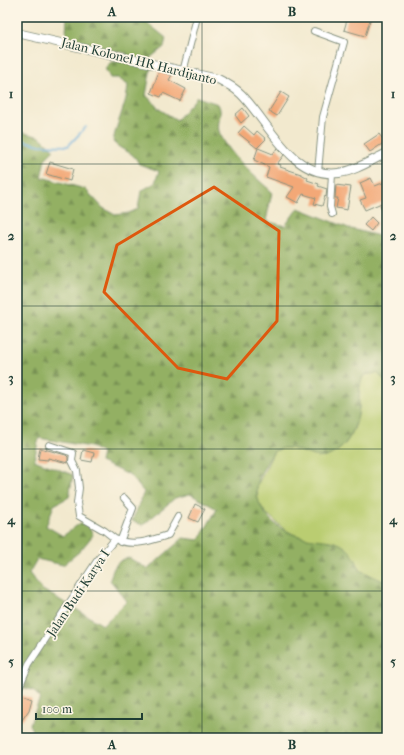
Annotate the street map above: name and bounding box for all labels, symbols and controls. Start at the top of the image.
text: A [107,4,117,19]
text: B [288,4,297,19]
street label: Jalan Kolonel HR Hardijanto [59,34,219,88]
text: 1 [9,86,14,101]
text: 1 [391,86,396,101]
text: 2 [8,228,15,243]
text: 2 [390,228,397,243]
text: 3 [8,370,14,386]
text: 3 [390,370,396,386]
text: 4 [6,512,16,528]
text: 4 [388,512,398,528]
street label: Jalan Budi Karya I [43,547,113,640]
text: 5 [8,654,14,669]
text: 5 [390,654,396,669]
scale bar [36,695,142,721]
text: 100 m [42,702,72,716]
text: A [107,737,117,752]
text: B [288,737,297,752]

